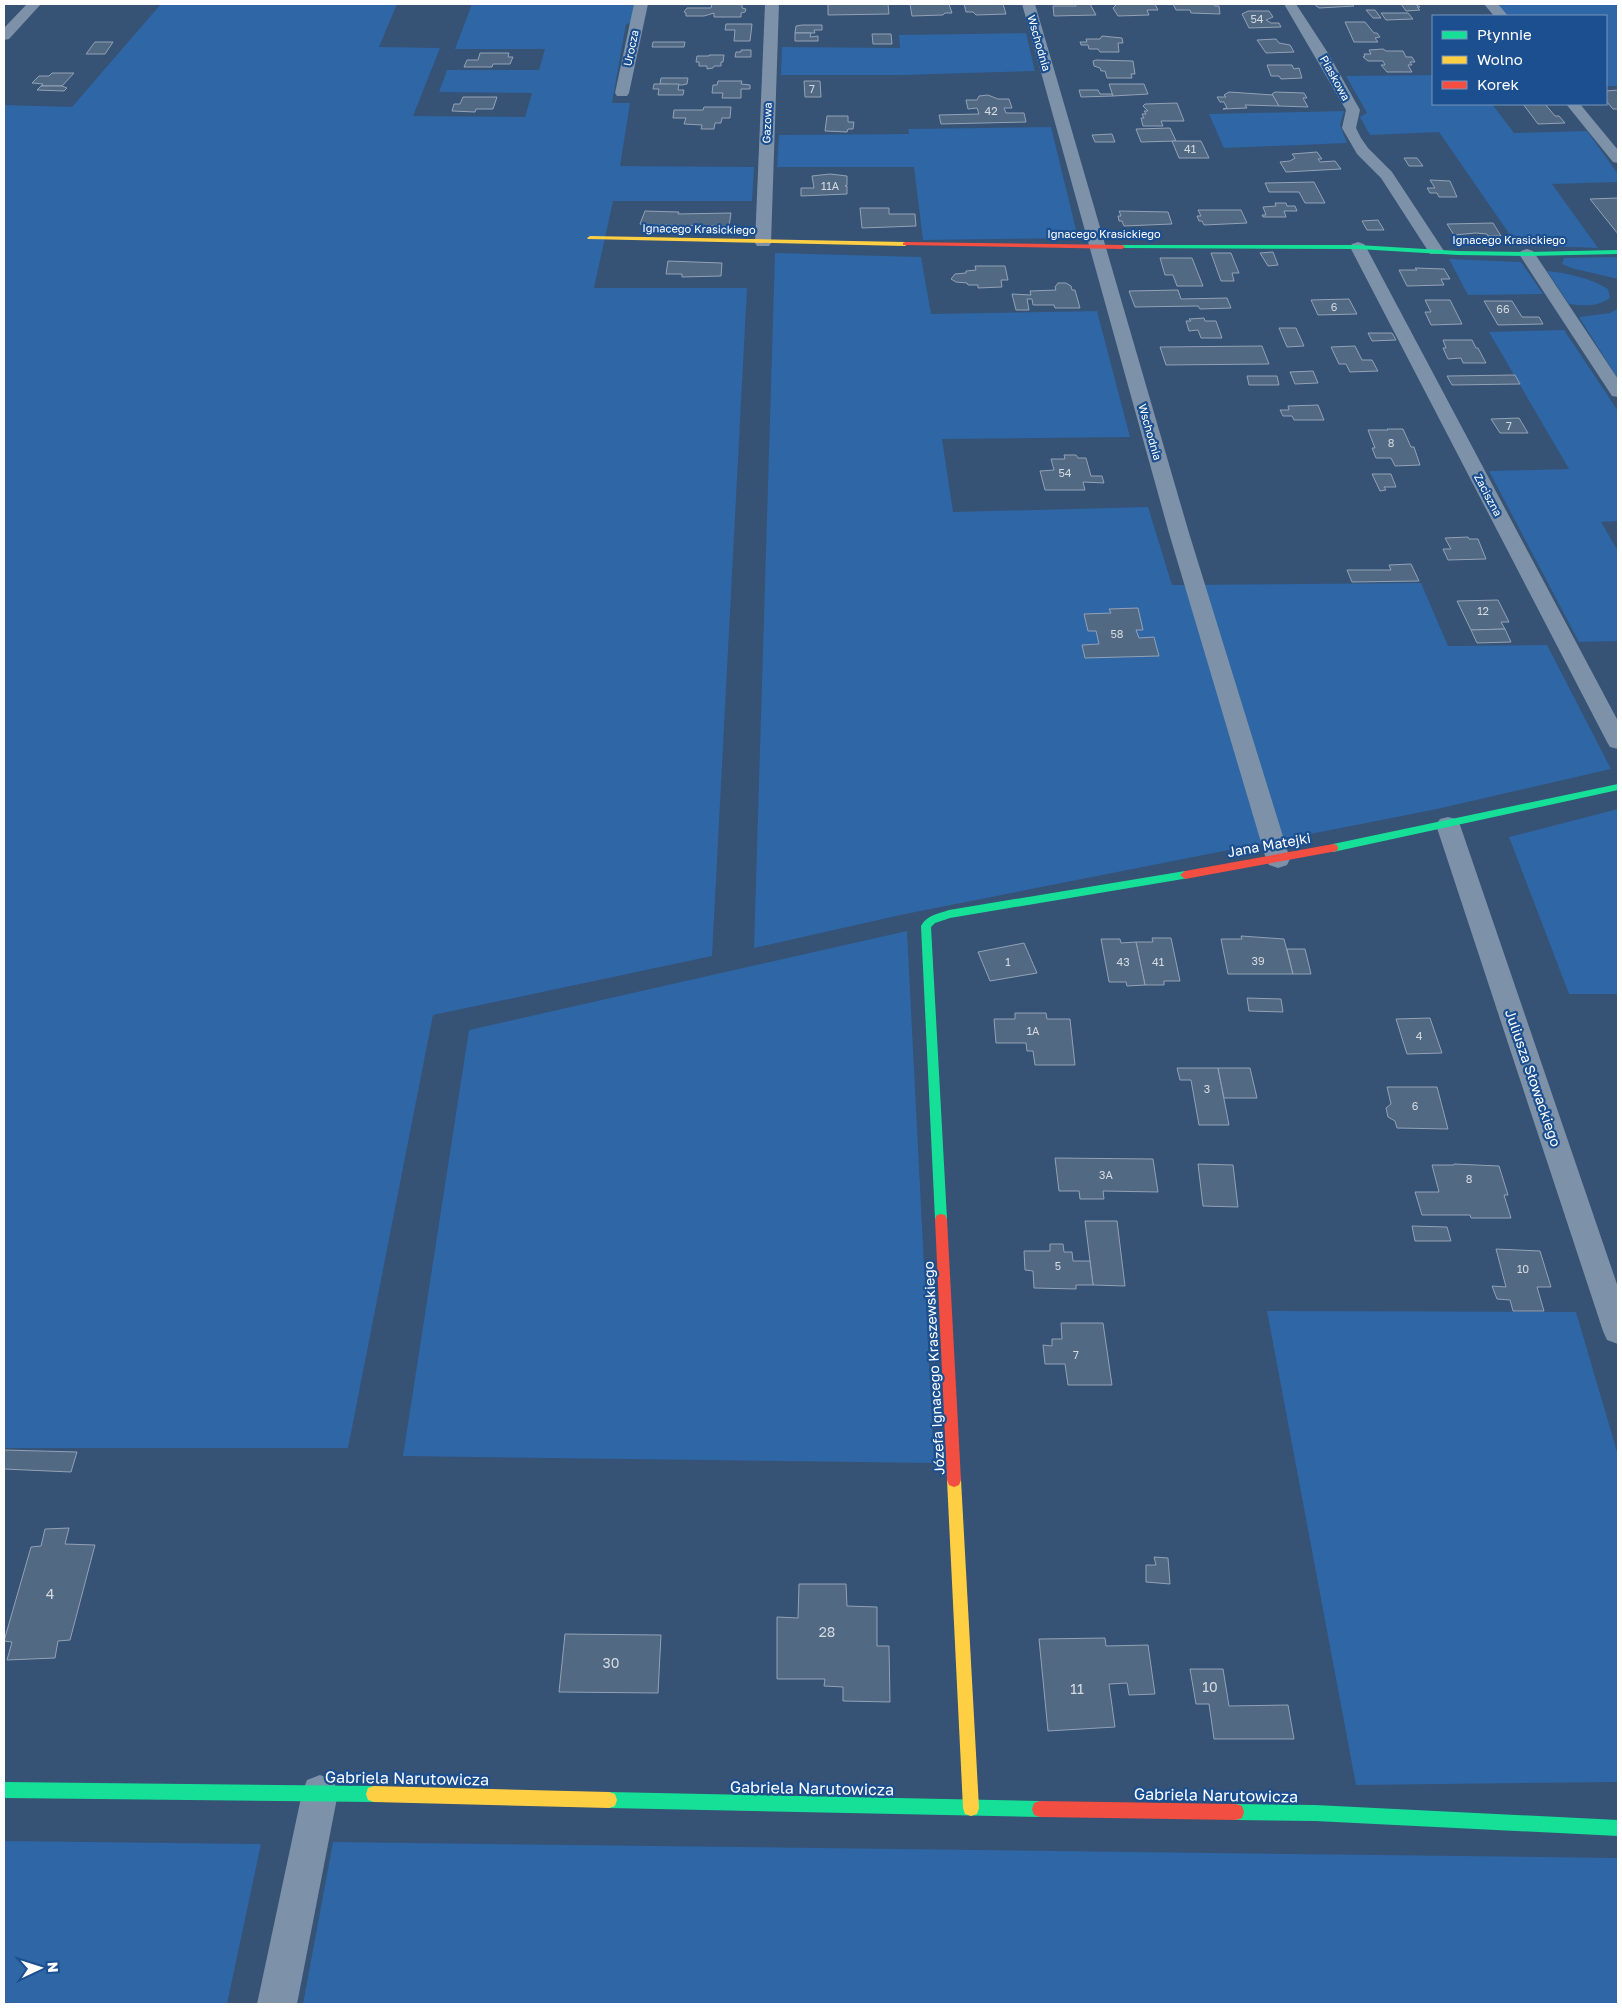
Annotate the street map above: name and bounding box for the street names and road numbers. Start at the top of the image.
street label: Wschodnia [1025,13,1054,73]
street label: Urocza [620,29,641,67]
street label: Piaskowa [1318,53,1353,103]
street label: Gazowa [759,102,774,144]
street label: Ignacego Krasickiego [642,221,756,236]
street label: Ignacego Krasickiego [1047,227,1161,240]
street label: Ignacego Krasickiego [1452,233,1566,246]
street label: Wschodnia [1136,402,1165,462]
street label: Zaciszna [1472,471,1505,518]
street label: Jana Matejki [1226,829,1312,860]
street label: Juliusza Słowackiego [1502,1007,1565,1149]
street label: Józefa Ignacego Kraszewskiego [919,1261,948,1475]
street label: Gabriela Narutowicza [325,1767,489,1789]
street label: Gabriela Narutowicza [730,1777,894,1799]
street label: Gabriela Narutowicza [1134,1784,1298,1806]

